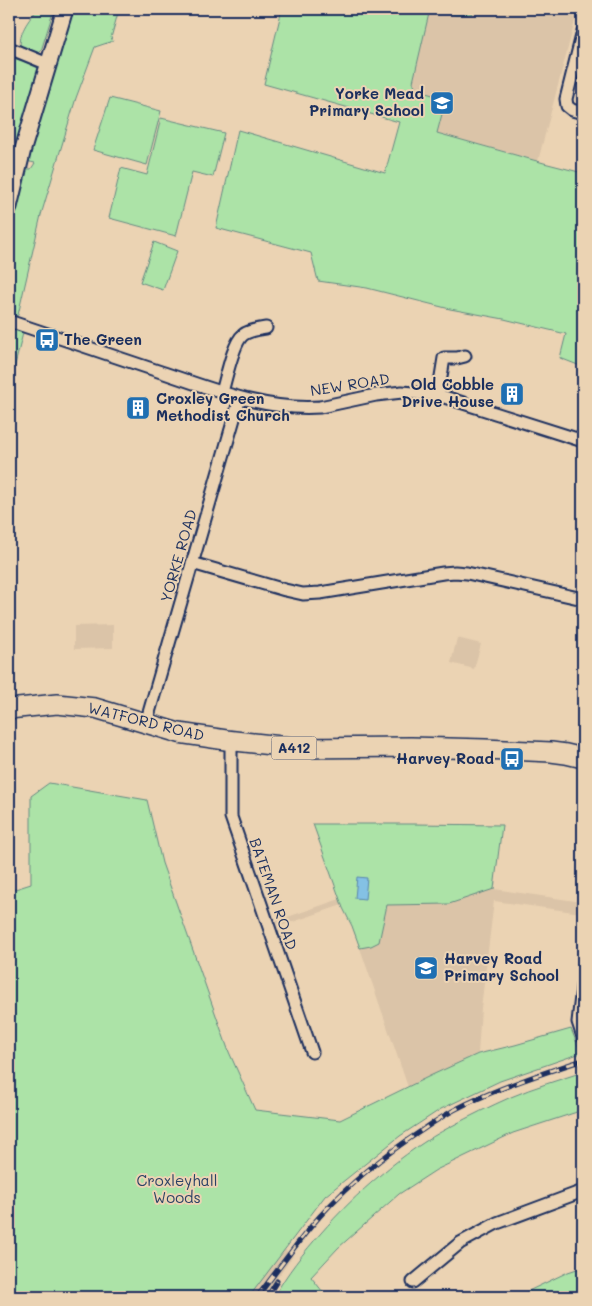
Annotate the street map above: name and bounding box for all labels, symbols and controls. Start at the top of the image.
place label: Yorke Mead Primary School [309,83,425,120]
school or university icon: Yorke Mead Primary School [429,90,455,116]
bus stop icon: The Green [34,327,60,353]
place label: The Green [64,329,142,349]
street label: NEW ROAD [309,368,391,400]
place label: Old Cobble Drive House [402,374,494,411]
building icon: Old Cobble Drive House [499,381,525,407]
place label: Croxley Green Methodist Church [156,388,290,425]
building icon: Croxley Green Methodist Church [125,395,151,421]
street label: YORKE ROAD [155,507,201,605]
street label: WATFORD ROAD [86,697,206,745]
road number: A412 [272,736,316,760]
bus stop icon: Harvey Road [499,746,525,772]
place label: Harvey Road [396,748,494,768]
street label: BATEMAN ROAD [245,835,302,952]
place label: Harvey Road Primary School [444,948,559,985]
school or university icon: Harvey Road Primary School [413,955,439,981]
park label: Croxleyhall Woods [137,1170,218,1207]

